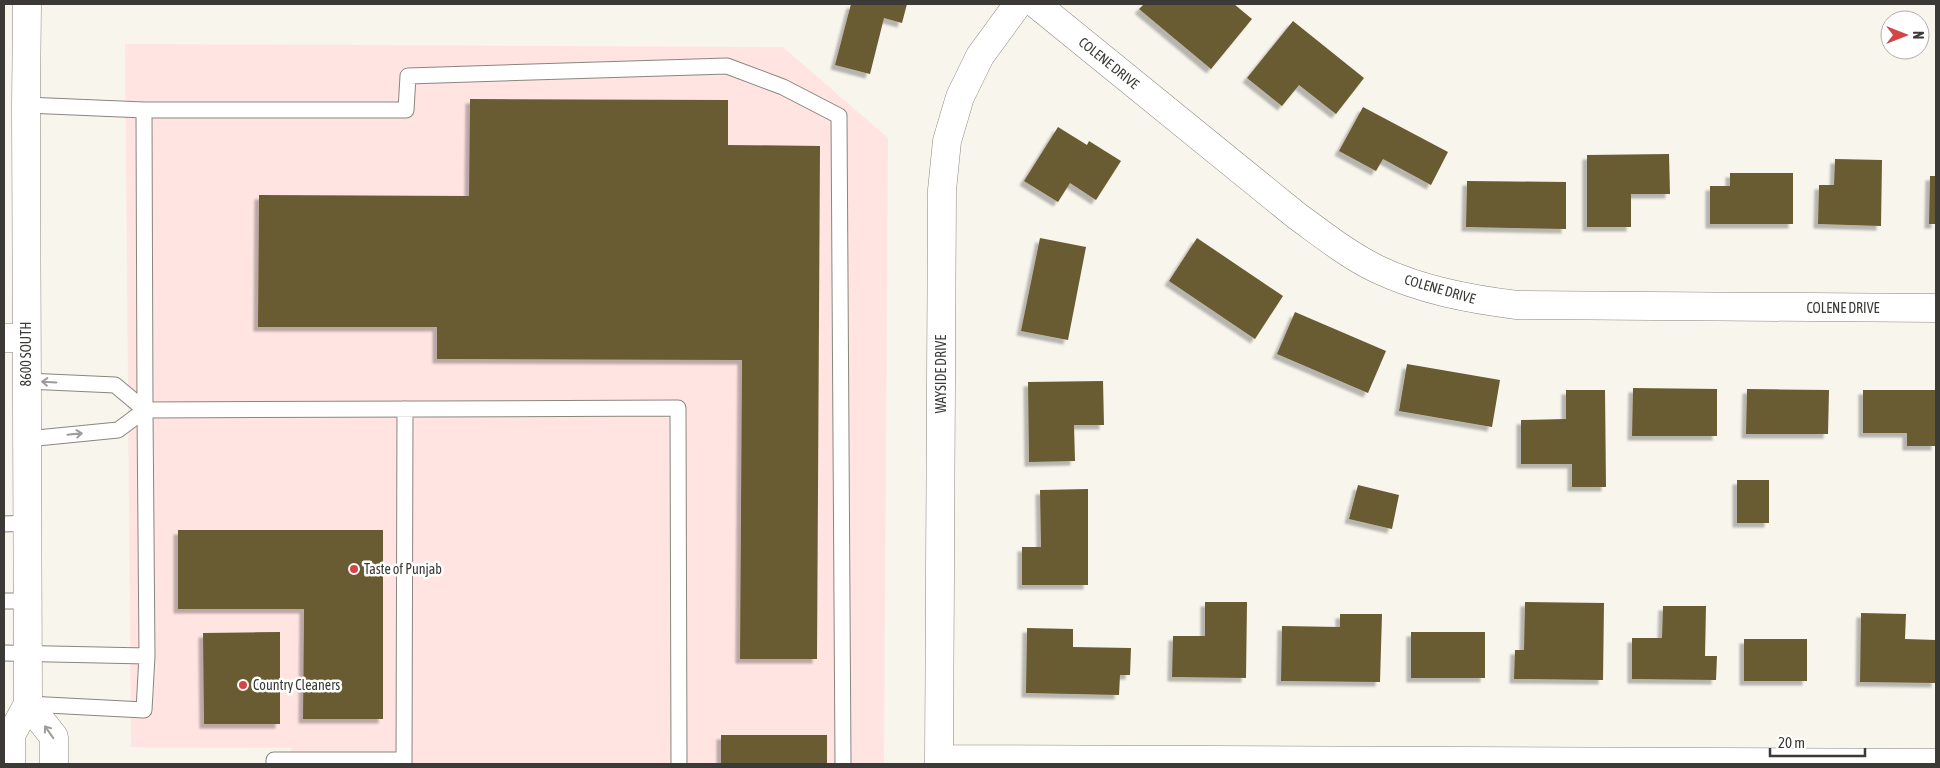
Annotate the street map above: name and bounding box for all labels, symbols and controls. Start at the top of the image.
north arrow [1880,10,1930,60]
text: N [1910,31,1926,39]
street label: COLENE DRIVE [1076,34,1142,92]
street label: COLENE DRIVE [1403,271,1477,307]
street label: COLENE DRIVE [1807,300,1880,316]
street label: 8600 SOUTH [18,322,34,386]
street label: WAYSIDE DRIVE [933,335,949,413]
one-way arrow [42,378,58,387]
one-way arrow [67,429,83,439]
place label: Taste of Punjab [364,561,442,577]
marker: Taste of Punjab [348,563,360,575]
place label: Country Cleaners [253,677,340,693]
marker: Country Cleaners [237,679,249,691]
one-way arrow [44,725,54,739]
scale bar [1770,726,1865,758]
text: 20 m [1778,734,1805,751]

